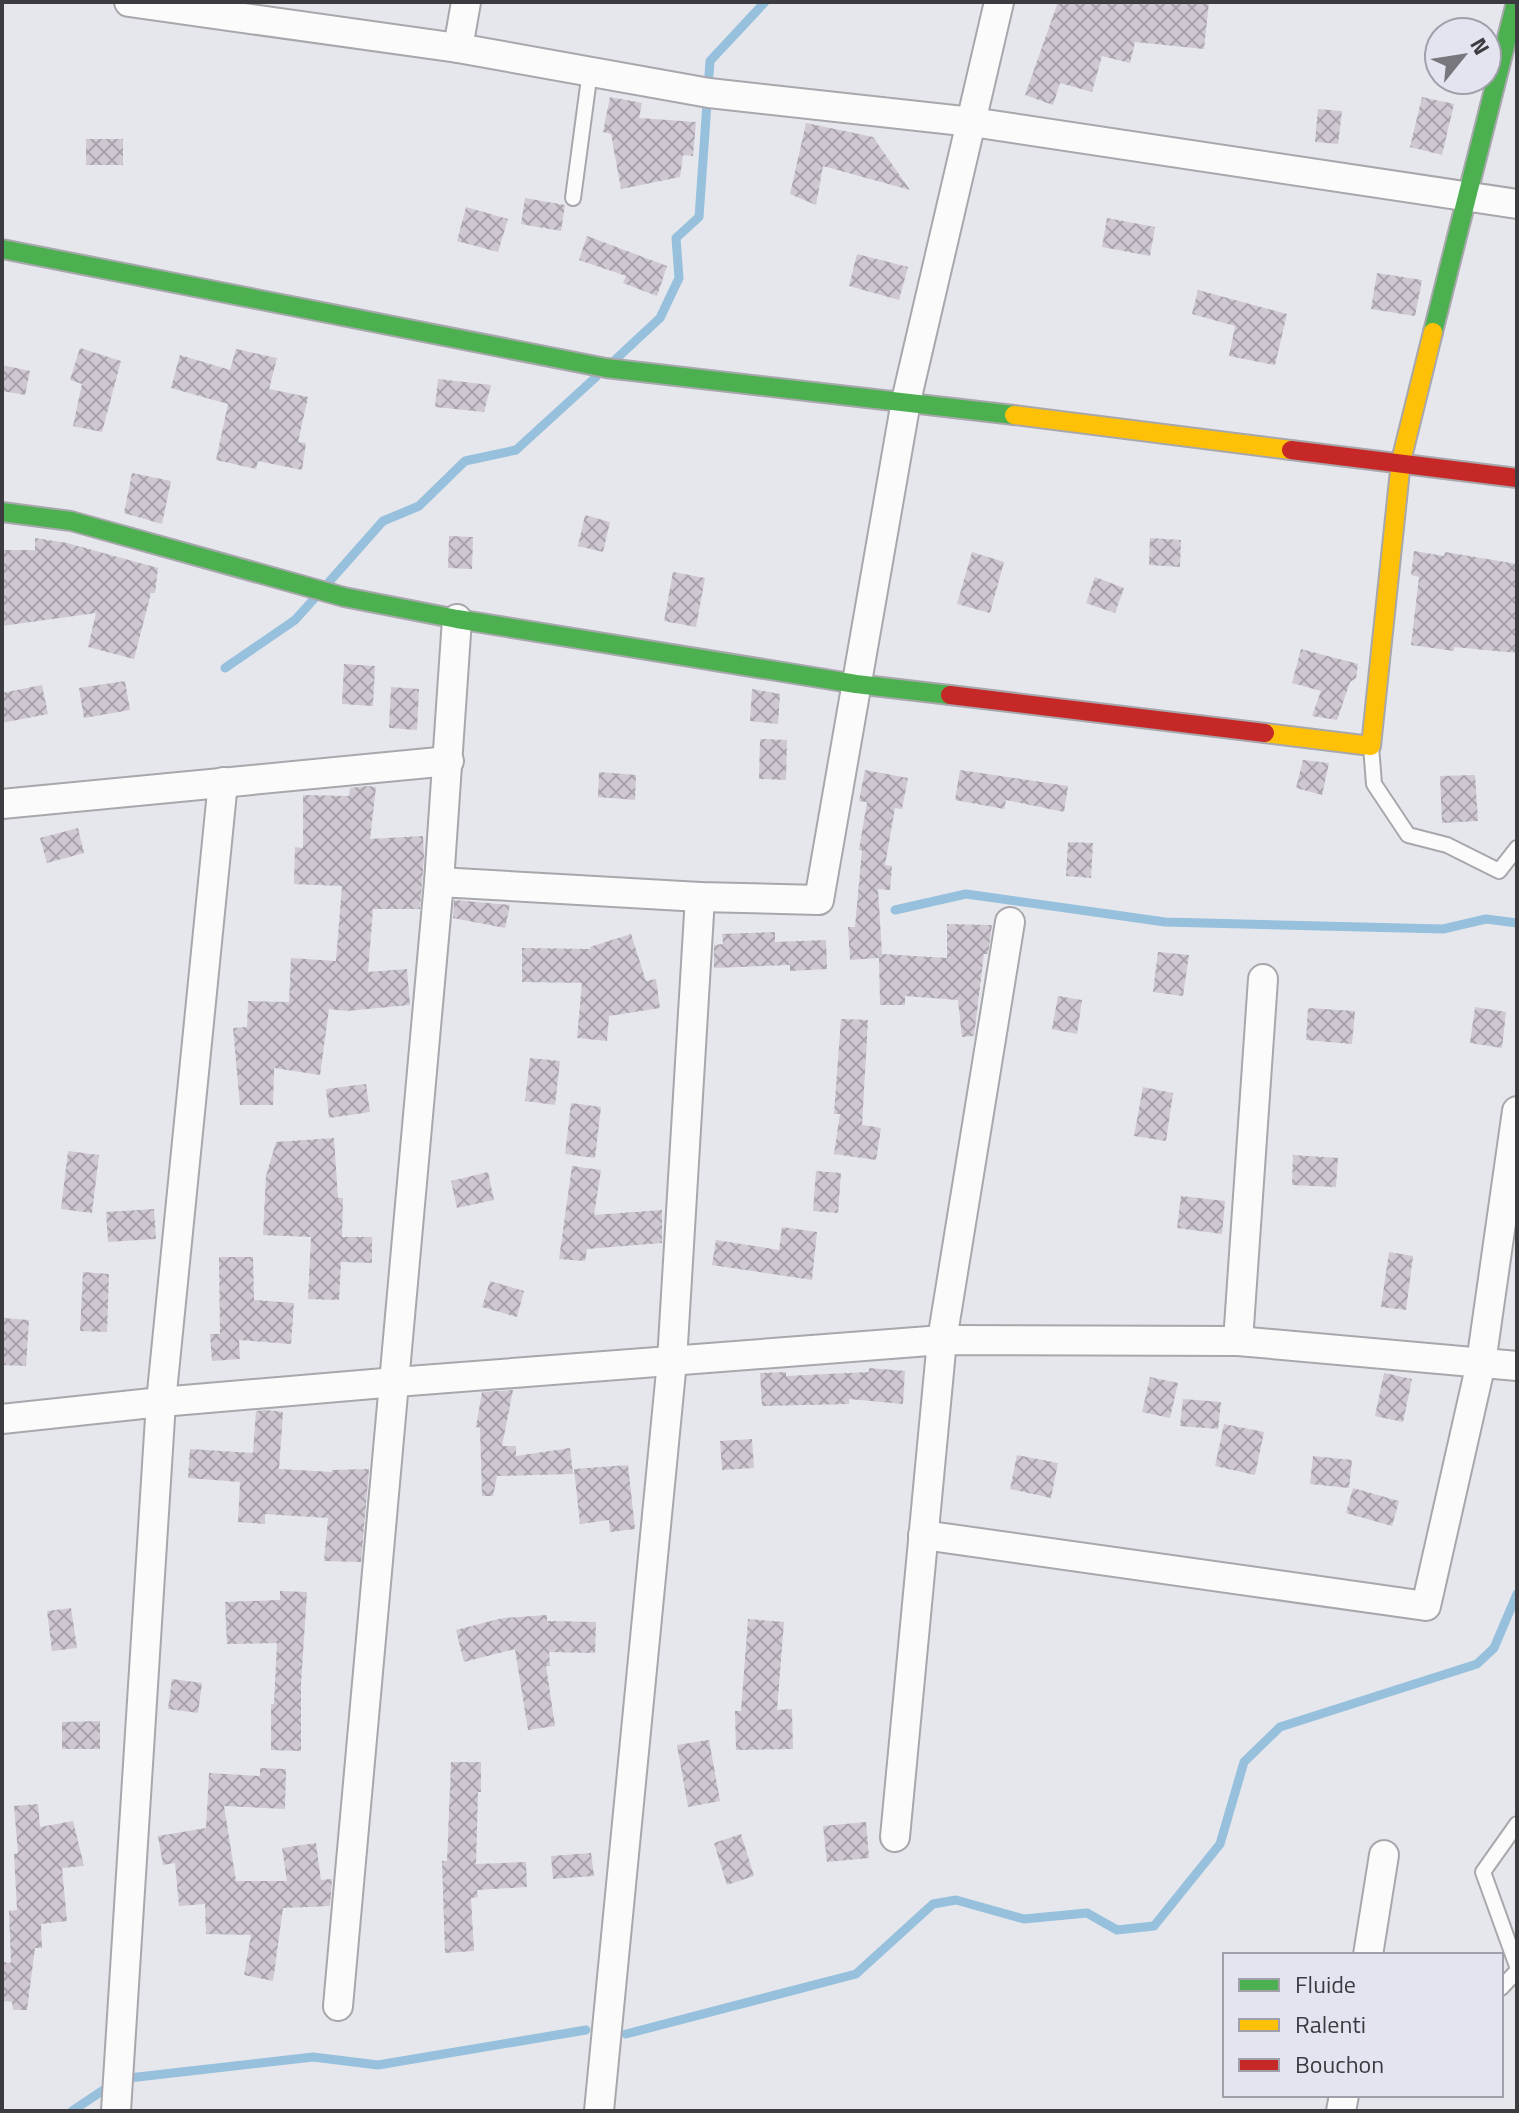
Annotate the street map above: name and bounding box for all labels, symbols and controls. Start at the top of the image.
north arrow [1423,16,1503,96]
text: N [1462,31,1499,61]
legend [1223,1953,1503,2097]
text: Fluide [1295,1966,1356,2002]
text: Ralenti [1295,2006,1366,2042]
text: Bouchon [1295,2046,1384,2082]

